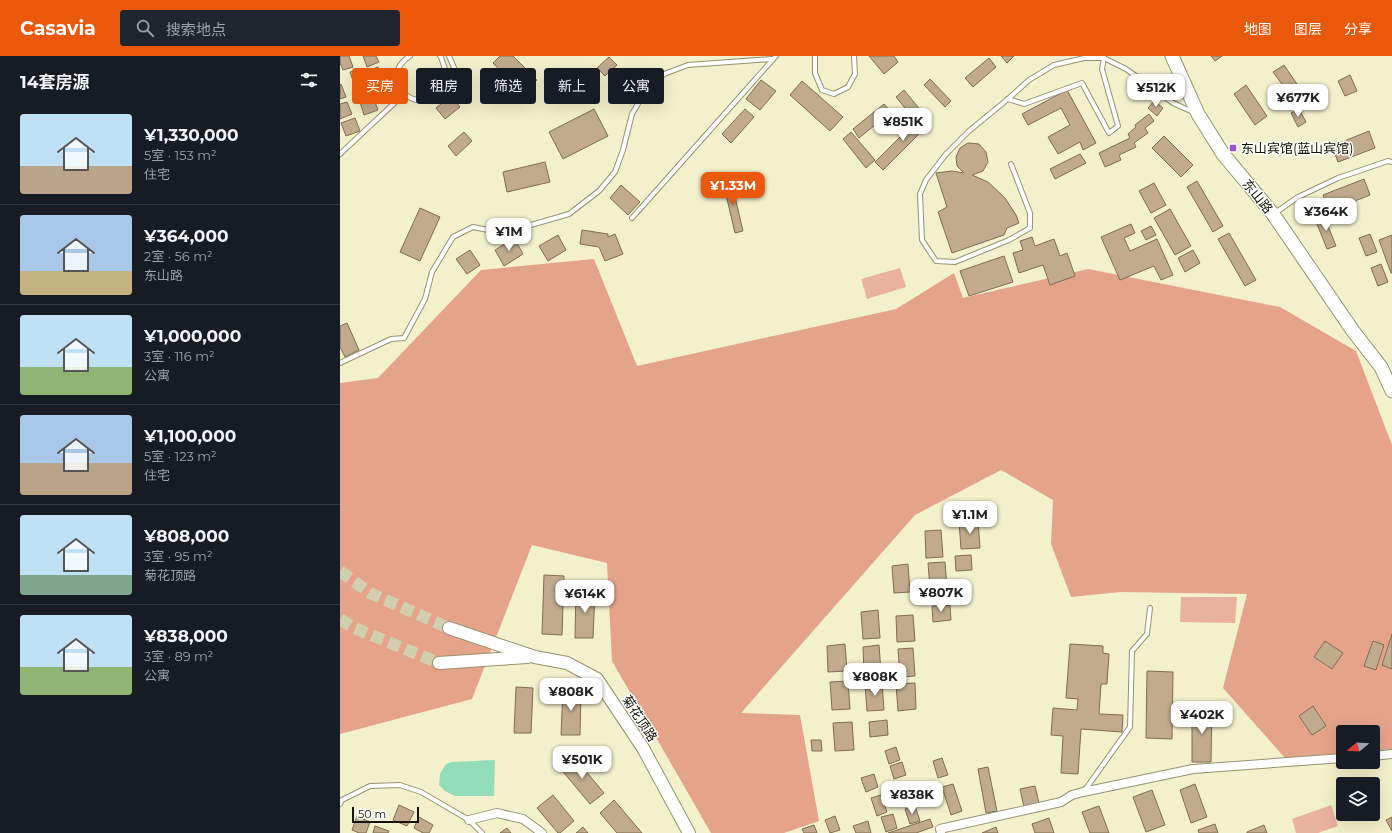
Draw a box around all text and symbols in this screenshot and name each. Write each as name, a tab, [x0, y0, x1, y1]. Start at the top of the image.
search box	[120, 10, 400, 46]
text: Casavia	[20, 17, 96, 40]
icon: search	[134, 17, 156, 39]
text: 搜索地点	[166, 20, 226, 39]
text: 地图	[1244, 20, 1272, 38]
text: 图层	[1294, 20, 1322, 38]
text: 分享	[1344, 20, 1372, 38]
chip: 买房	[352, 68, 408, 104]
chip: 租房	[416, 68, 472, 104]
chip: 筛选	[480, 68, 536, 104]
chip: 新上	[544, 68, 600, 104]
chip: 公寓	[608, 68, 664, 104]
icon: filters	[298, 69, 320, 91]
text: 14套房源	[20, 72, 89, 92]
pin: ¥512K	[1128, 74, 1184, 108]
text: ¥512K	[1136, 79, 1176, 95]
pin: ¥677K	[1270, 84, 1326, 118]
text: ¥677K	[1276, 89, 1320, 105]
pin: ¥851K	[875, 108, 931, 142]
text: ¥851K	[883, 113, 923, 129]
text: ¥1,330,000	[144, 125, 239, 145]
icon: home	[52, 130, 100, 178]
place label: 东山宾馆(蓝山宾馆)	[1241, 140, 1354, 156]
marker: 东山宾馆(蓝山宾馆)	[1228, 143, 1238, 153]
text: 5室 · 153 m²	[144, 147, 217, 163]
text: 住宅	[144, 166, 170, 182]
pin: ¥1.33M	[700, 172, 766, 206]
street label: 东山路	[1240, 176, 1276, 216]
text: ¥1.33M	[710, 177, 756, 193]
pin: ¥364K	[1298, 198, 1354, 232]
text: ¥364K	[1304, 203, 1348, 219]
pin: ¥1M	[490, 218, 528, 252]
text: ¥1M	[495, 223, 523, 239]
text: ¥364,000	[144, 226, 229, 246]
icon: home	[52, 231, 100, 279]
text: 2室 · 56 m²	[144, 248, 213, 264]
text: 东山路	[144, 267, 183, 283]
text: ¥1,000,000	[144, 326, 241, 346]
icon: home	[52, 331, 100, 379]
text: 3室 · 116 m²	[144, 348, 215, 364]
text: 公寓	[144, 367, 170, 383]
text: ¥1,100,000	[144, 426, 236, 446]
icon: home	[52, 431, 100, 479]
text: 5室 · 123 m²	[144, 448, 217, 464]
text: 住宅	[144, 467, 170, 483]
pin: ¥1.1M	[942, 501, 998, 535]
text: ¥1.1M	[952, 506, 988, 522]
text: ¥808,000	[144, 526, 229, 546]
icon: home	[52, 531, 100, 579]
text: 3室 · 95 m²	[144, 548, 212, 564]
text: 菊花顶路	[144, 567, 196, 583]
pin: ¥807K	[913, 579, 969, 613]
pin: ¥614K	[557, 580, 613, 614]
text: ¥807K	[919, 584, 963, 600]
text: ¥614K	[564, 585, 606, 601]
text: ¥838,000	[144, 626, 228, 646]
icon: home	[52, 631, 100, 679]
text: 3室 · 89 m²	[144, 648, 213, 664]
pin: ¥808K	[847, 663, 903, 697]
text: 公寓	[144, 667, 170, 683]
text: ¥808K	[852, 668, 898, 684]
pin: ¥808K	[543, 678, 599, 712]
text: ¥808K	[548, 683, 594, 699]
street label: 菊花顶路	[619, 692, 661, 744]
pin: ¥402K	[1174, 701, 1230, 735]
text: ¥402K	[1180, 706, 1224, 722]
north arrow	[1336, 725, 1380, 769]
map controls	[1336, 725, 1380, 821]
pin: ¥501K	[554, 746, 610, 780]
text: ¥501K	[562, 751, 602, 767]
button: layers	[1336, 777, 1380, 821]
pin: ¥838K	[884, 781, 940, 815]
text: ¥838K	[890, 786, 934, 802]
scale bar	[352, 805, 419, 824]
text: 50 m	[358, 807, 386, 821]

